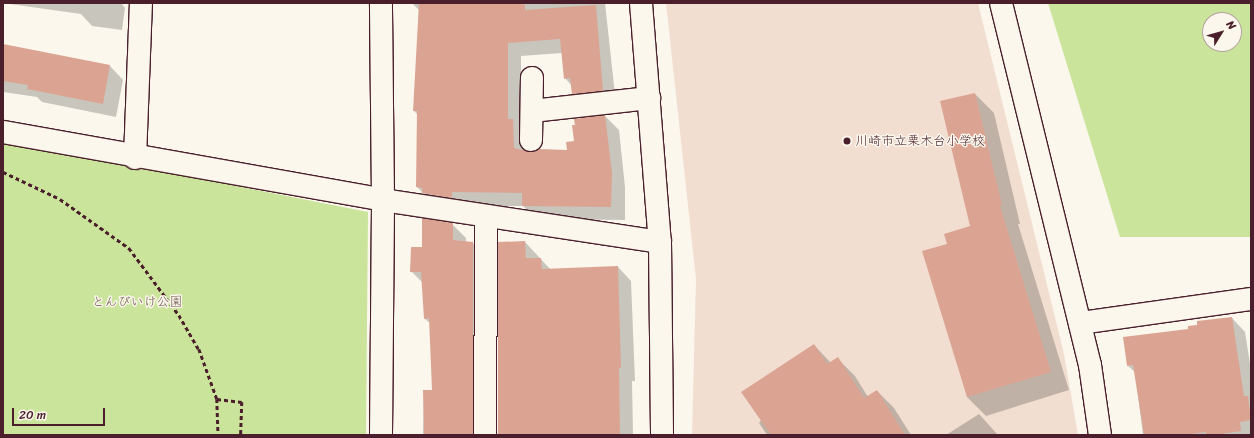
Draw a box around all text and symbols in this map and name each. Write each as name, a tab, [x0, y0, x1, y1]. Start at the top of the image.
north arrow	[1202, 12, 1242, 52]
text: N	[1221, 16, 1241, 34]
place label: 川崎市立栗木台小学校	[855, 133, 985, 149]
marker: 川崎市立栗木台小学校	[842, 136, 852, 146]
park label: とんびいけ公園	[92, 294, 182, 310]
scale bar	[14, 400, 107, 426]
text: 20 m	[19, 404, 46, 426]

